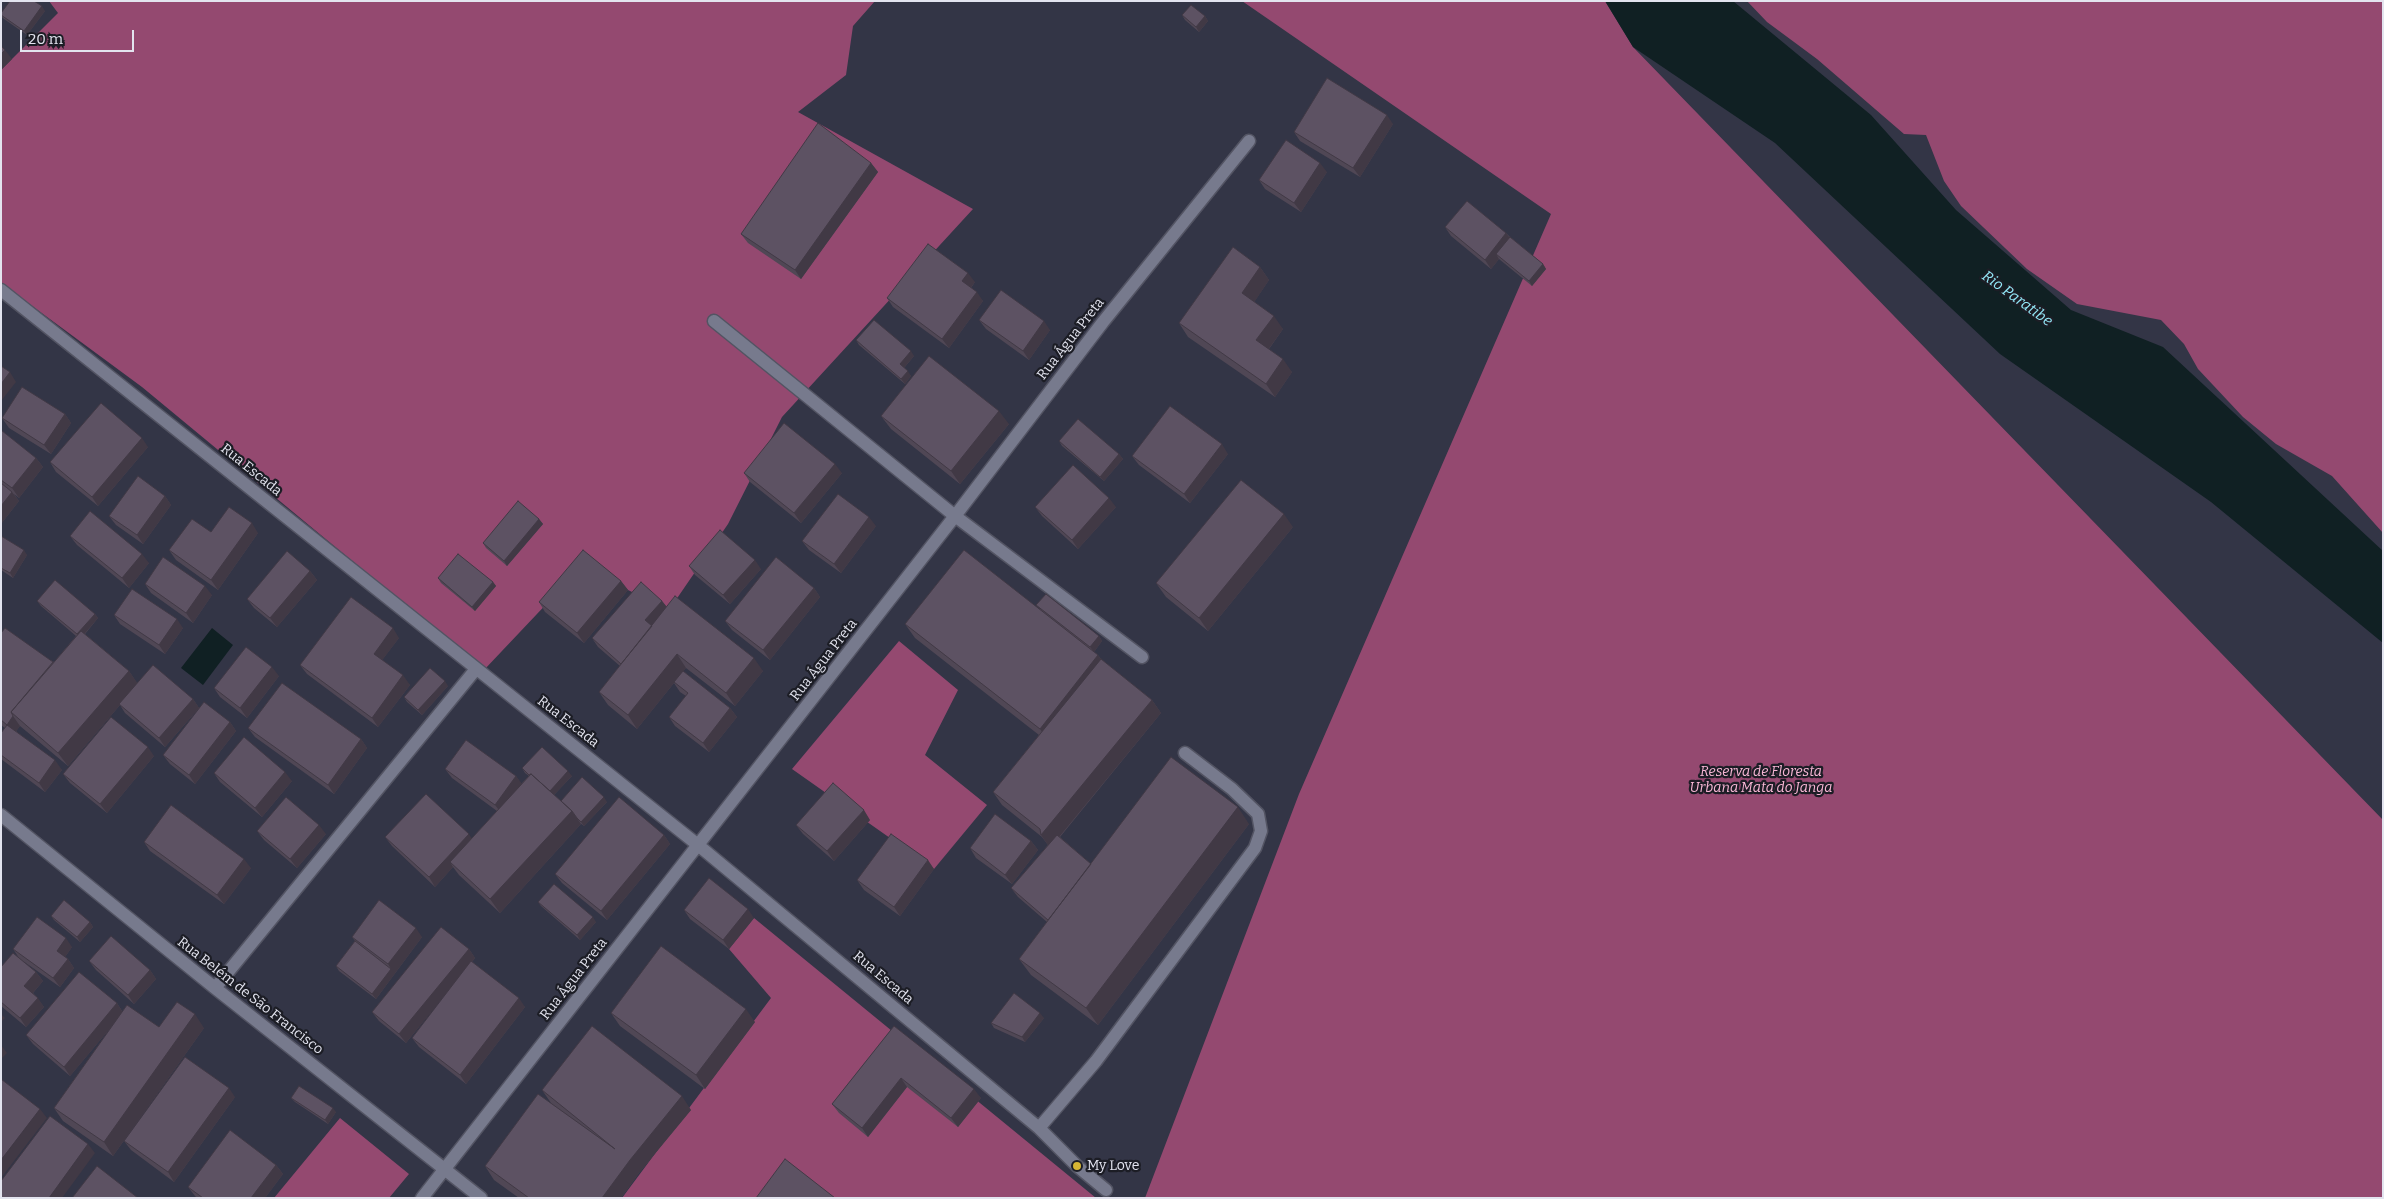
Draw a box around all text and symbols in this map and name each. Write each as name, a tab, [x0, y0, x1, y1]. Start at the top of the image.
scale bar	[22, 20, 136, 52]
text: 20 m	[28, 30, 63, 48]
water label: Rio Paratibe	[1978, 267, 2056, 331]
street label: Rua Água Preta	[1034, 295, 1108, 383]
street label: Rua Escada	[217, 440, 285, 500]
street label: Rua Água Preta	[787, 616, 861, 704]
street label: Rua Escada	[534, 693, 602, 751]
park label: Reserva de Floresta Urbana Mata do Janga	[1689, 764, 1833, 796]
street label: Rua Belém de São Francisco	[174, 934, 326, 1058]
street label: Rua Água Preta	[537, 935, 611, 1023]
street label: Rua Escada	[849, 948, 917, 1008]
place label: My Love	[1087, 1158, 1139, 1174]
marker: My Love	[1071, 1160, 1083, 1172]

